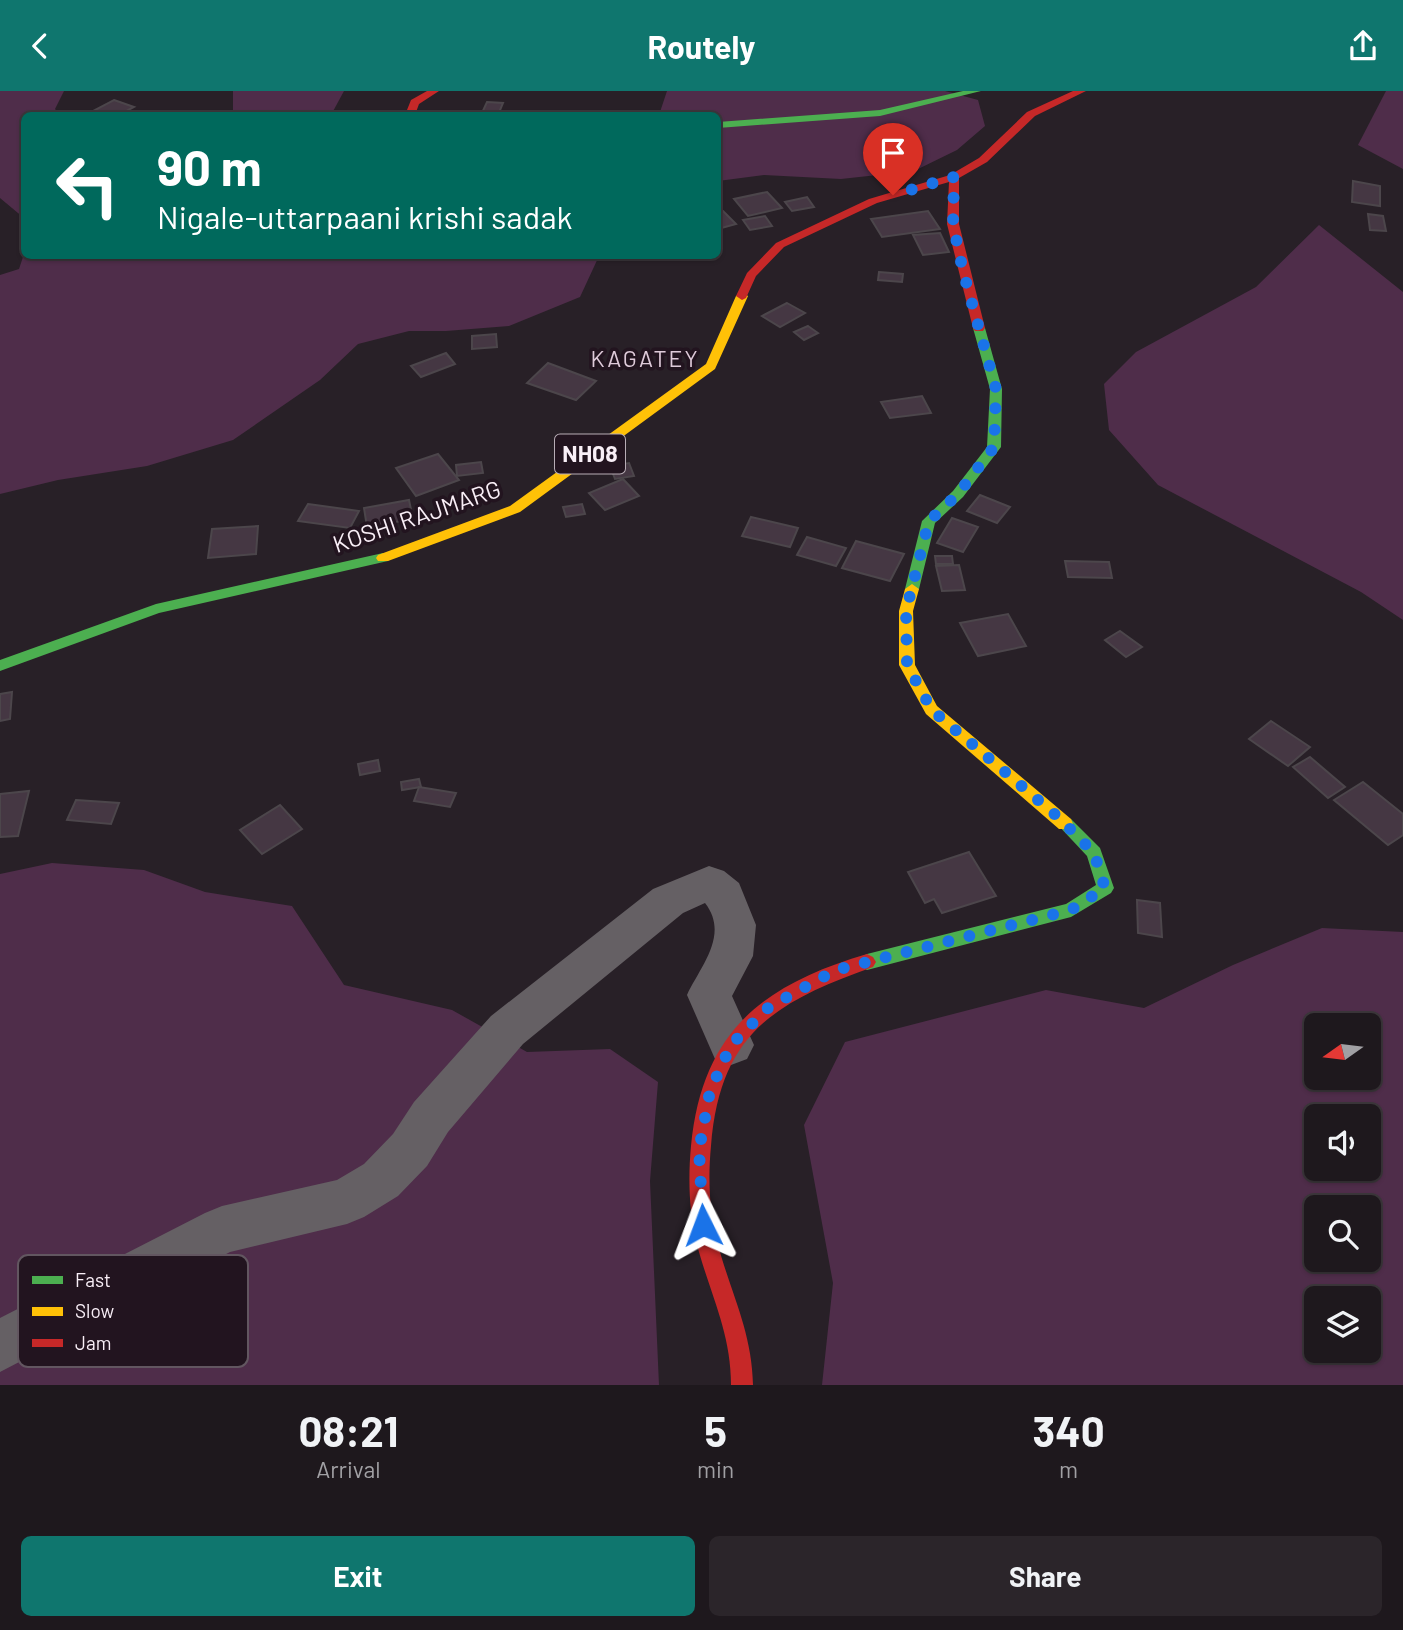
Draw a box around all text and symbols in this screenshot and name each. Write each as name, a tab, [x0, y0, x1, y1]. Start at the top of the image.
icon: back	[21, 27, 59, 65]
text: Routely	[647, 27, 756, 65]
icon: share	[1344, 27, 1382, 65]
pin	[863, 123, 923, 195]
icon: arrive	[874, 134, 912, 172]
text: 90 m	[157, 137, 262, 196]
icon: left	[42, 140, 133, 231]
text: Nigale-uttarpaani krishi sadak	[157, 197, 573, 235]
district label: KAGATEY	[591, 344, 699, 372]
road number: NH08	[555, 435, 625, 473]
street label: KOSHI RAJMARG	[329, 473, 504, 558]
north arrow	[1304, 1013, 1381, 1090]
map controls	[1304, 1013, 1381, 1363]
button: sound	[1304, 1104, 1381, 1181]
position arrow	[666, 1188, 740, 1262]
button: search	[1304, 1195, 1381, 1272]
legend	[18, 1255, 248, 1367]
text: Fast	[75, 1268, 111, 1291]
button: layers	[1304, 1286, 1381, 1363]
text: Slow	[75, 1299, 114, 1322]
text: Jam	[75, 1331, 111, 1354]
text: 08:21	[298, 1405, 398, 1455]
text: 5	[704, 1405, 727, 1455]
text: 340	[1033, 1405, 1105, 1455]
text: Arrival	[316, 1455, 381, 1483]
text: min	[697, 1455, 734, 1483]
text: m	[1059, 1455, 1078, 1483]
button: Exit	[21, 1536, 695, 1616]
button: Share	[709, 1536, 1382, 1616]

